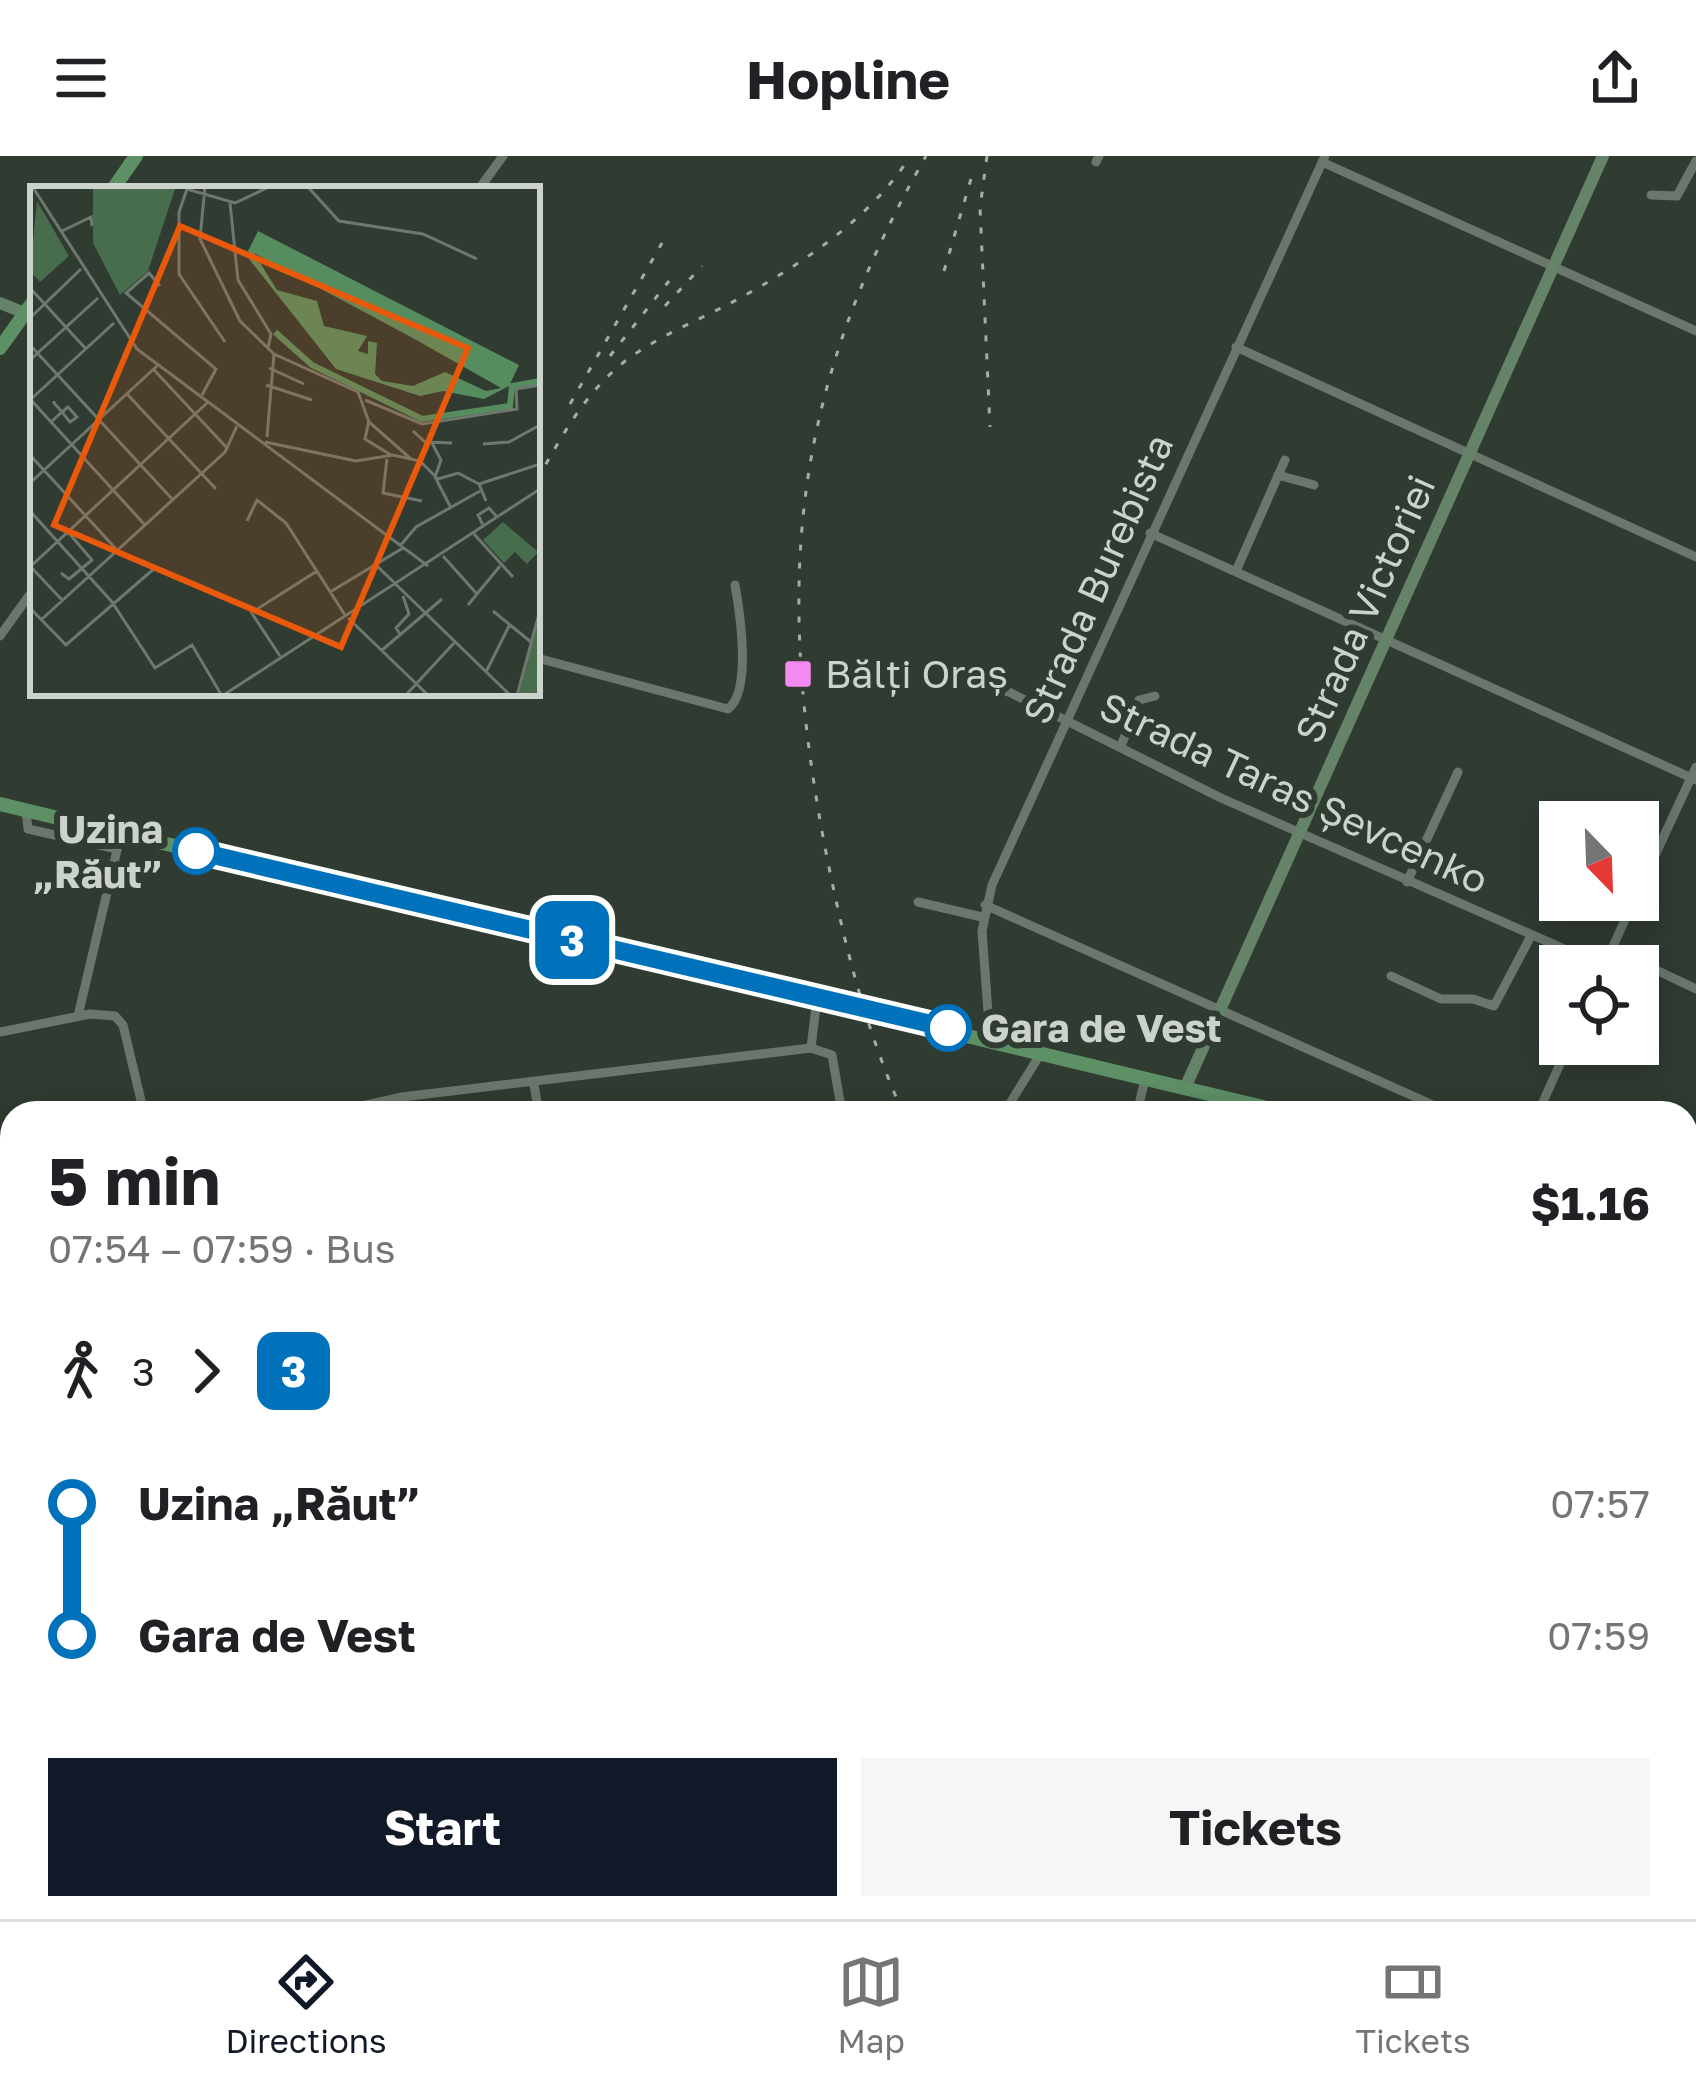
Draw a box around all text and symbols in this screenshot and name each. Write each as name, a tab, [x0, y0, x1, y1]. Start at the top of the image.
icon: menu	[48, 45, 114, 111]
icon: share	[1582, 45, 1648, 111]
text: Hopline	[746, 46, 950, 111]
inset map	[30, 186, 540, 696]
street label: Strada Burebista	[1013, 427, 1183, 731]
street label: Strada Victoriei	[1285, 468, 1445, 750]
place label: Bălți Oraș	[825, 650, 1008, 697]
marker: Bălți Oraș	[782, 658, 814, 690]
street label: Strada Taras Șevcenko	[1093, 682, 1496, 903]
north arrow	[1539, 801, 1659, 921]
map controls	[1539, 801, 1659, 1065]
place label: Uzina „Răut”	[33, 805, 163, 897]
marker: Uzina „Răut”	[174, 829, 218, 873]
line badge: 3	[533, 901, 611, 979]
text: 3	[559, 915, 585, 965]
button: locate	[1539, 945, 1659, 1065]
place label: Gara de Vest	[981, 1004, 1222, 1051]
marker: Gara de Vest	[926, 1006, 970, 1050]
text: 5 min	[48, 1140, 221, 1220]
text: $1.16	[1531, 1176, 1650, 1230]
text: 07:54 – 07:59 · Bus	[48, 1225, 396, 1272]
icon: walk	[48, 1338, 114, 1404]
icon: forward	[173, 1338, 239, 1404]
text: 3	[281, 1346, 306, 1396]
text: 3	[132, 1348, 155, 1395]
text: Uzina „Răut”	[138, 1476, 421, 1530]
text: 07:57	[1550, 1480, 1650, 1527]
text: Gara de Vest	[138, 1608, 416, 1662]
text: 07:59	[1547, 1612, 1650, 1659]
button: Start	[48, 1758, 837, 1896]
button: Tickets	[861, 1758, 1650, 1896]
tab: Directions	[225, 1949, 387, 2060]
tab: Map	[837, 1949, 905, 2060]
tab: Tickets	[1355, 1949, 1471, 2060]

